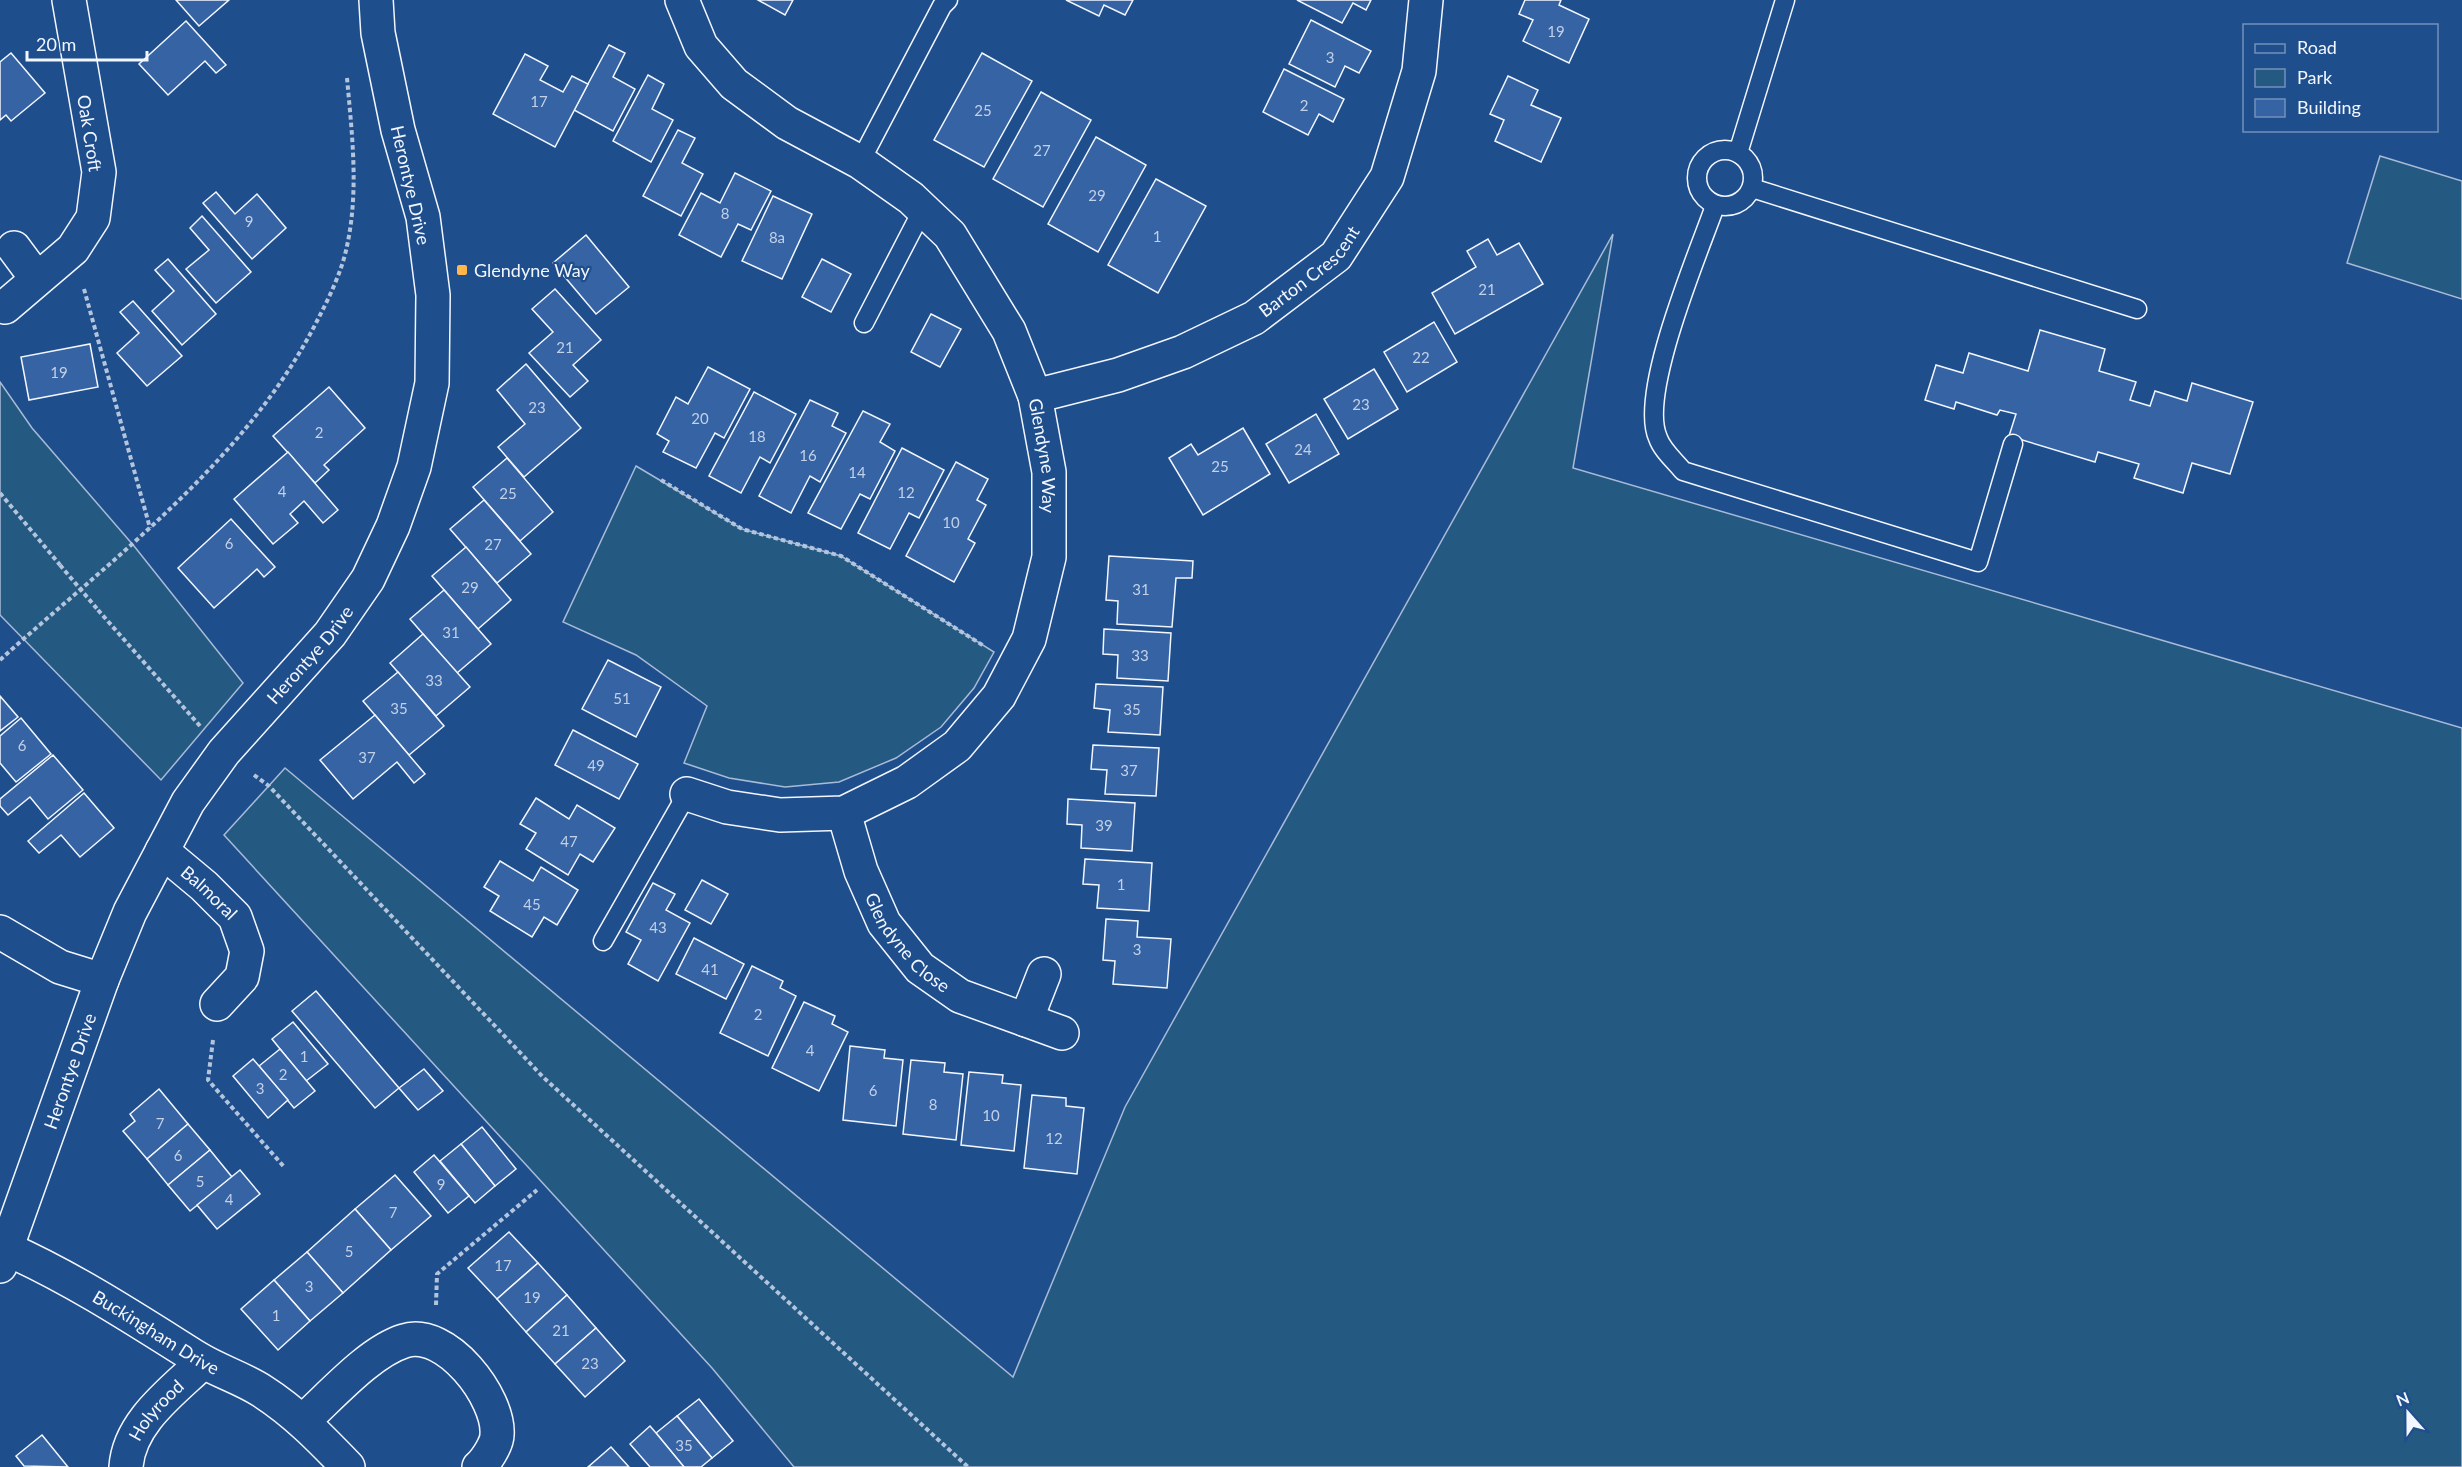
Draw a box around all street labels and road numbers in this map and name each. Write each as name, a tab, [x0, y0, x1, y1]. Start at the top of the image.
street label: Oak Croft	[73, 93, 107, 174]
street label: Herontye Drive	[387, 123, 435, 247]
street label: Barton Crescent	[1254, 221, 1364, 322]
street label: Glendyne Way	[1025, 397, 1060, 514]
street label: Herontye Drive	[262, 601, 357, 708]
street label: Balmoral	[177, 861, 242, 924]
street label: Glendyne Close	[861, 889, 954, 997]
street label: Herontye Drive	[39, 1010, 100, 1132]
street label: Buckingham Drive	[89, 1285, 223, 1379]
street label: Holyrood	[124, 1375, 188, 1444]

